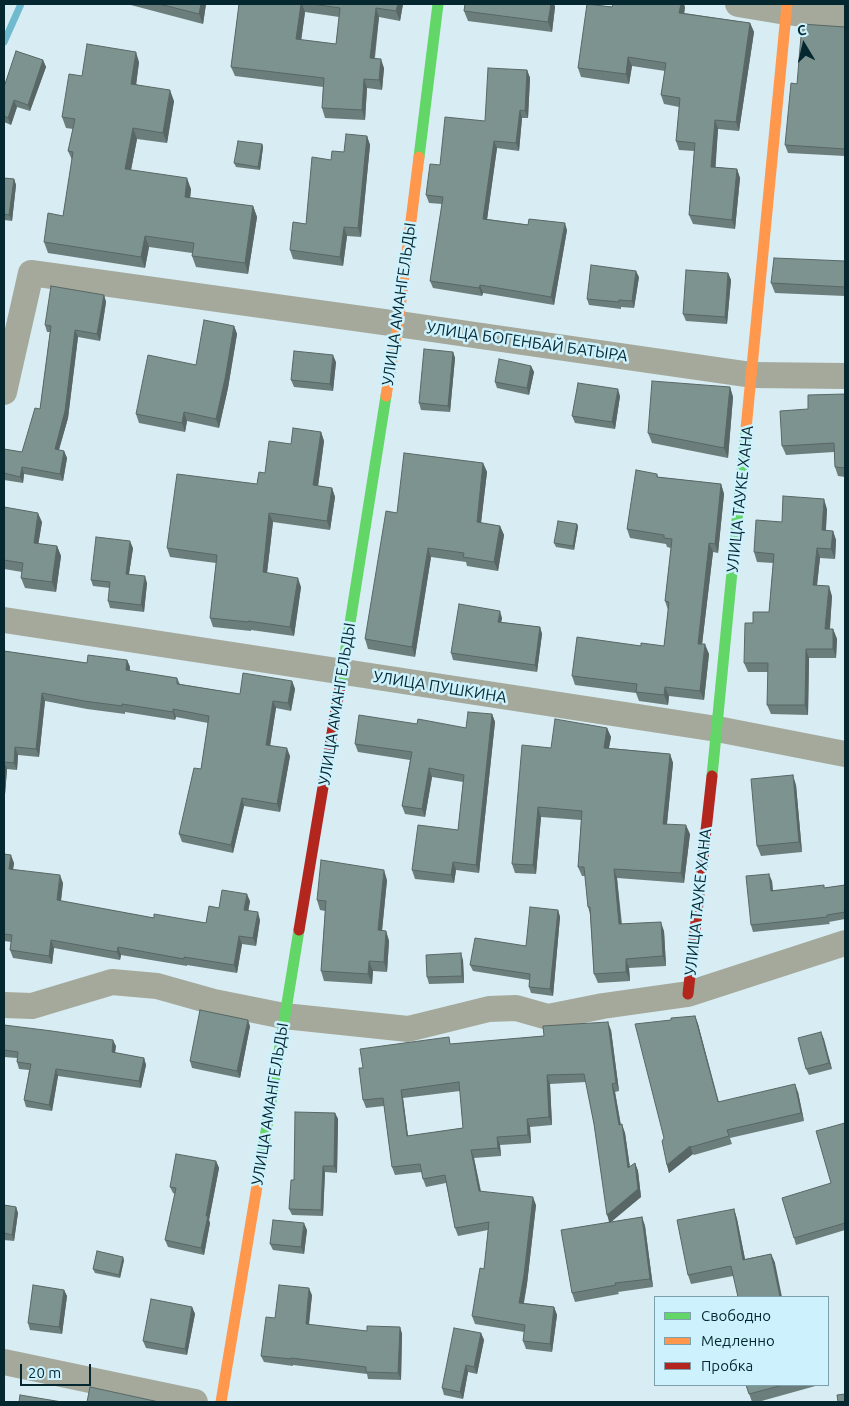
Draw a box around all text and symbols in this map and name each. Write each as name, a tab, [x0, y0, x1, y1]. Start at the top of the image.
north arrow	[779, 20, 829, 70]
text: С	[796, 22, 807, 39]
street label: УЛИЦА АМАНГЕЛЬДЫ	[378, 221, 420, 387]
street label: УЛИЦА БОГЕНБАЙ БАТЫРА	[425, 318, 629, 366]
street label: УЛИЦА ТАУКЕ ХАНА	[723, 425, 757, 573]
street label: УЛИЦА АМАНГЕЛЬДЫ	[315, 621, 359, 787]
street label: УЛИЦА ПУШКИНА	[372, 667, 508, 707]
street label: УЛИЦА ТАУКЕ ХАНА	[681, 828, 715, 976]
street label: УЛИЦА АМАНГЕЛЬДЫ	[248, 1021, 292, 1187]
legend	[654, 1296, 829, 1386]
text: Свободно	[701, 1307, 771, 1324]
text: Медленно	[701, 1332, 775, 1349]
scale bar	[22, 1354, 94, 1386]
text: Пробка	[701, 1357, 753, 1374]
text: 20 m	[28, 1364, 61, 1381]

